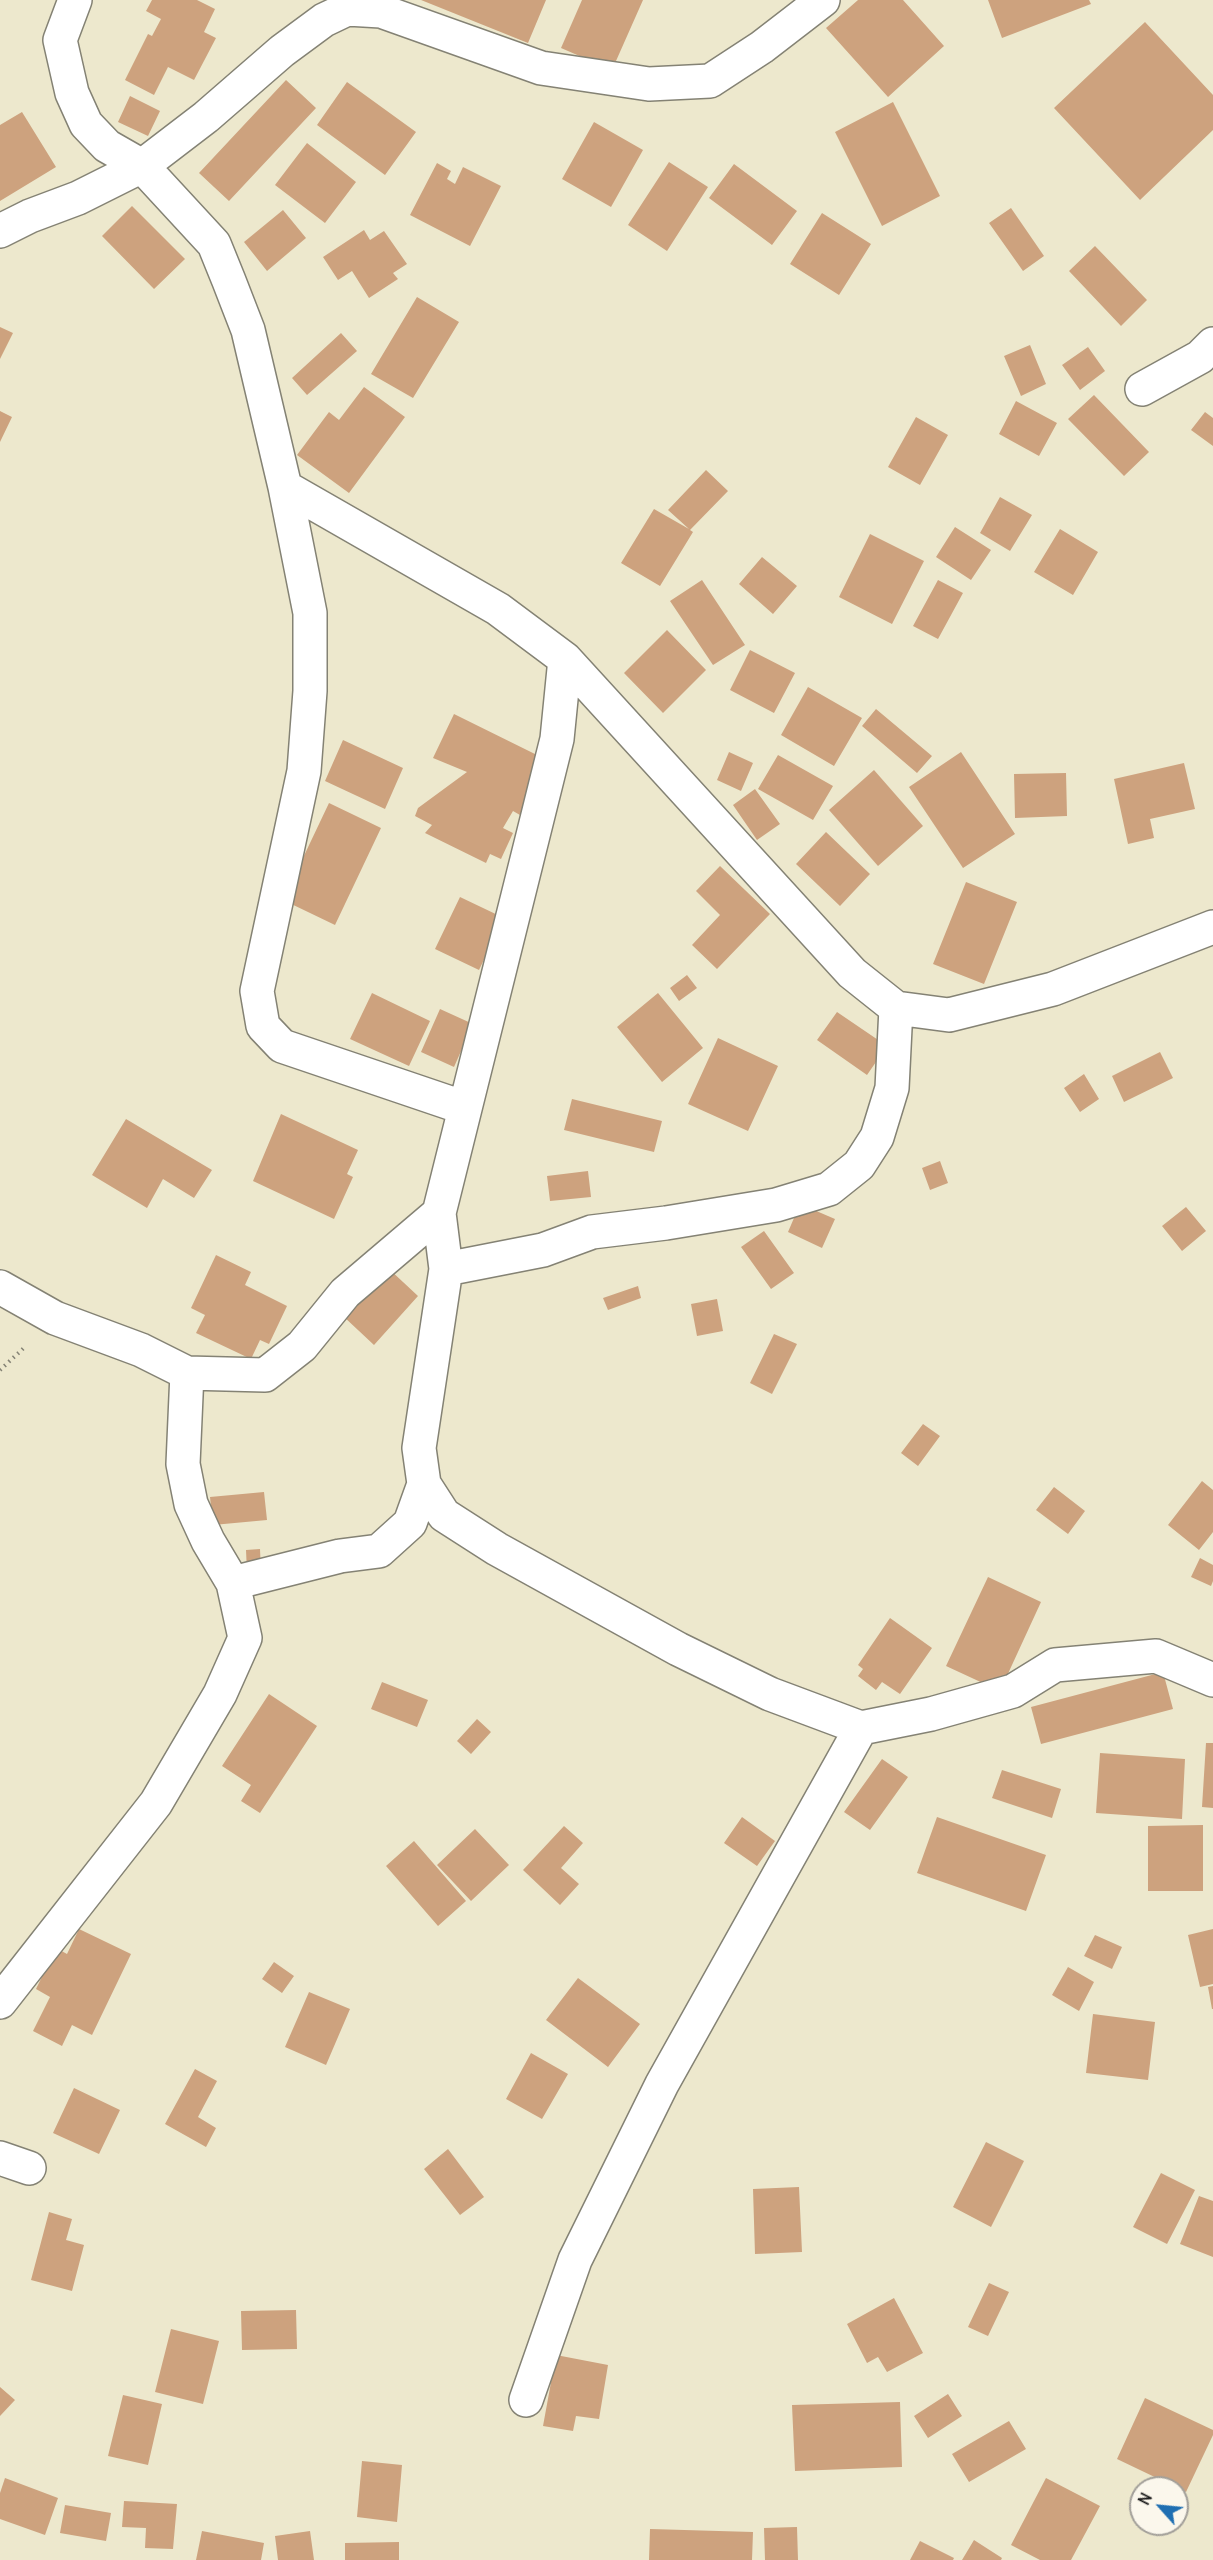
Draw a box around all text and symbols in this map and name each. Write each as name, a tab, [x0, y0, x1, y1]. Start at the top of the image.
north arrow	[1129, 2476, 1189, 2536]
text: N	[1133, 2489, 1156, 2508]

